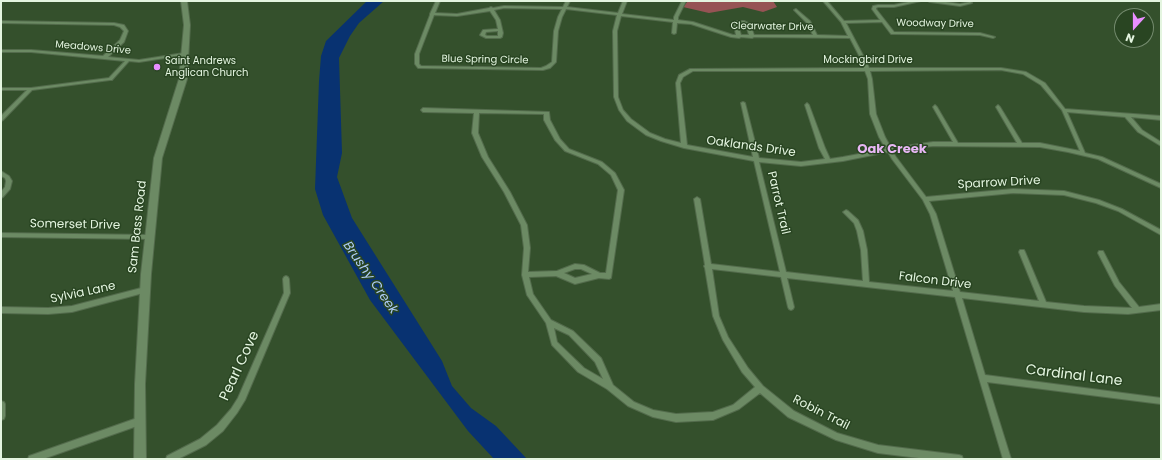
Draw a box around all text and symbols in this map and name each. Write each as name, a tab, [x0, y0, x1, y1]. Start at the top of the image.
north arrow	[1114, 8, 1154, 48]
street label: Woodway Drive	[896, 17, 974, 31]
street label: Clearwater Drive	[730, 20, 814, 34]
text: N	[1123, 29, 1137, 47]
street label: Meadows Drive	[55, 39, 131, 57]
street label: Blue Spring Circle	[441, 53, 529, 67]
street label: Mockingbird Drive	[823, 54, 913, 66]
place label: Saint Andrews Anglican Church	[165, 55, 248, 78]
marker: Saint Andrews Anglican Church	[152, 62, 162, 72]
street label: Oaklands Drive	[705, 134, 797, 160]
district label: Oak Creek	[857, 142, 927, 158]
street label: Parrot Trail	[764, 170, 792, 236]
street label: Sparrow Drive	[957, 174, 1041, 192]
street label: Sam Bass Road	[126, 180, 150, 274]
street label: Somerset Drive	[30, 217, 120, 233]
water label: Brushy Creek	[339, 239, 401, 317]
street label: Falcon Drive	[898, 269, 972, 293]
street label: Sylvia Lane	[49, 279, 117, 307]
street label: Pearl Cove	[217, 328, 263, 404]
street label: Cardinal Lane	[1025, 362, 1123, 390]
street label: Robin Trail	[790, 393, 852, 433]

